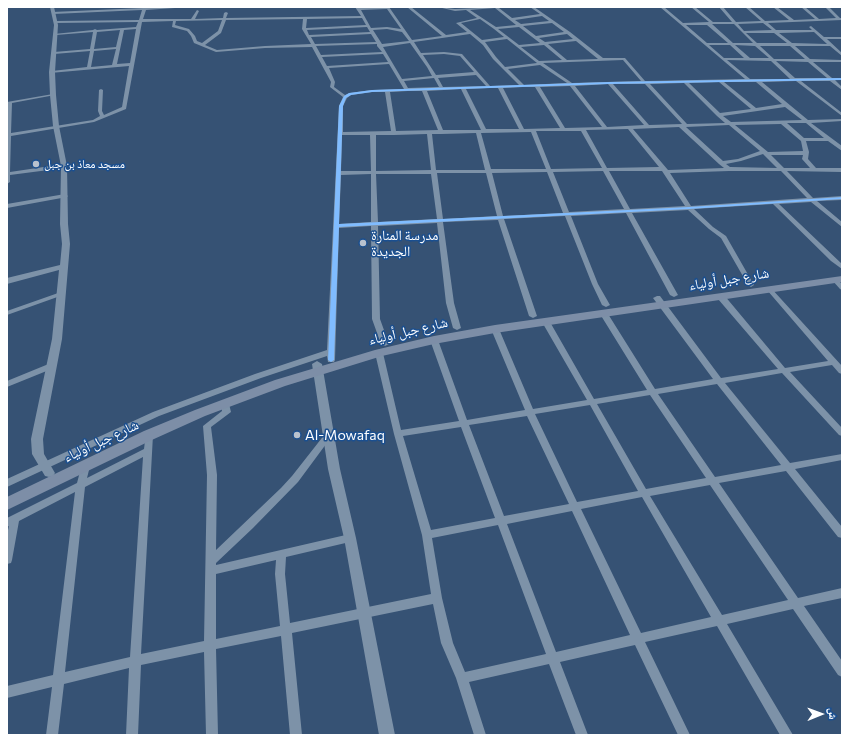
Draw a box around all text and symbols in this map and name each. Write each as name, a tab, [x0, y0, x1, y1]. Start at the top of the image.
place label: مسجد معاذ بن جبل	[44, 157, 125, 171]
marker: مسجد معاذ بن جبل	[31, 159, 41, 169]
place label: مدرسة المنارة الجديدة	[371, 227, 438, 260]
marker: مدرسة المنارة الجديدة	[358, 238, 368, 248]
street label: شارع جبل أولياء	[688, 264, 770, 294]
street label: شارع جبل أولياء	[367, 314, 449, 348]
street label: شارع جبل أولياء	[61, 416, 141, 466]
place label: Al-Mowafaq	[305, 427, 385, 443]
marker: Al-Mowafaq	[292, 430, 302, 440]
north arrow	[801, 694, 841, 734]
text: ش	[827, 708, 840, 720]

